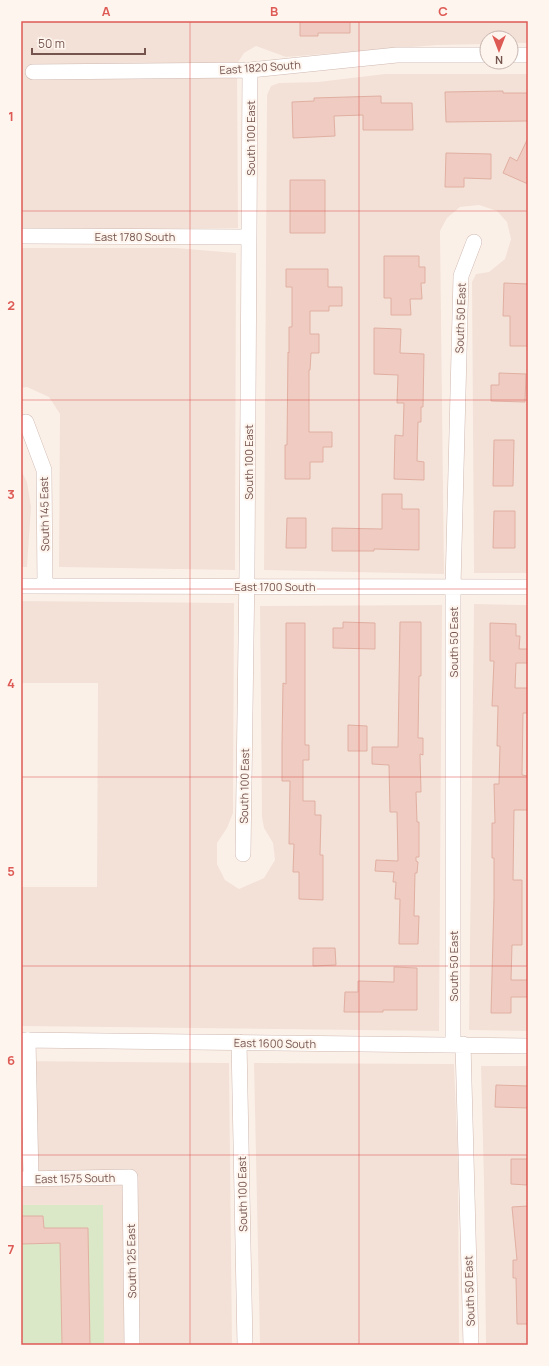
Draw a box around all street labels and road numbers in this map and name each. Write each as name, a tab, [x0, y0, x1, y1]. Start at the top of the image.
street label: East 1820 South	[219, 57, 301, 77]
street label: South 100 East	[243, 100, 258, 176]
street label: East 1780 South	[95, 229, 175, 244]
street label: South 50 East	[451, 282, 469, 354]
street label: South 100 East	[241, 424, 256, 500]
street label: South 145 East	[36, 476, 52, 552]
street label: East 1700 South	[235, 579, 315, 594]
street label: South 50 East	[446, 607, 461, 677]
street label: South 100 East	[236, 748, 252, 824]
street label: South 50 East	[446, 931, 461, 1001]
street label: East 1600 South	[234, 1035, 316, 1051]
street label: South 100 East	[234, 1156, 250, 1232]
street label: East 1575 South	[35, 1170, 115, 1186]
street label: South 125 East	[123, 1224, 139, 1298]
street label: South 50 East	[460, 1255, 478, 1327]

